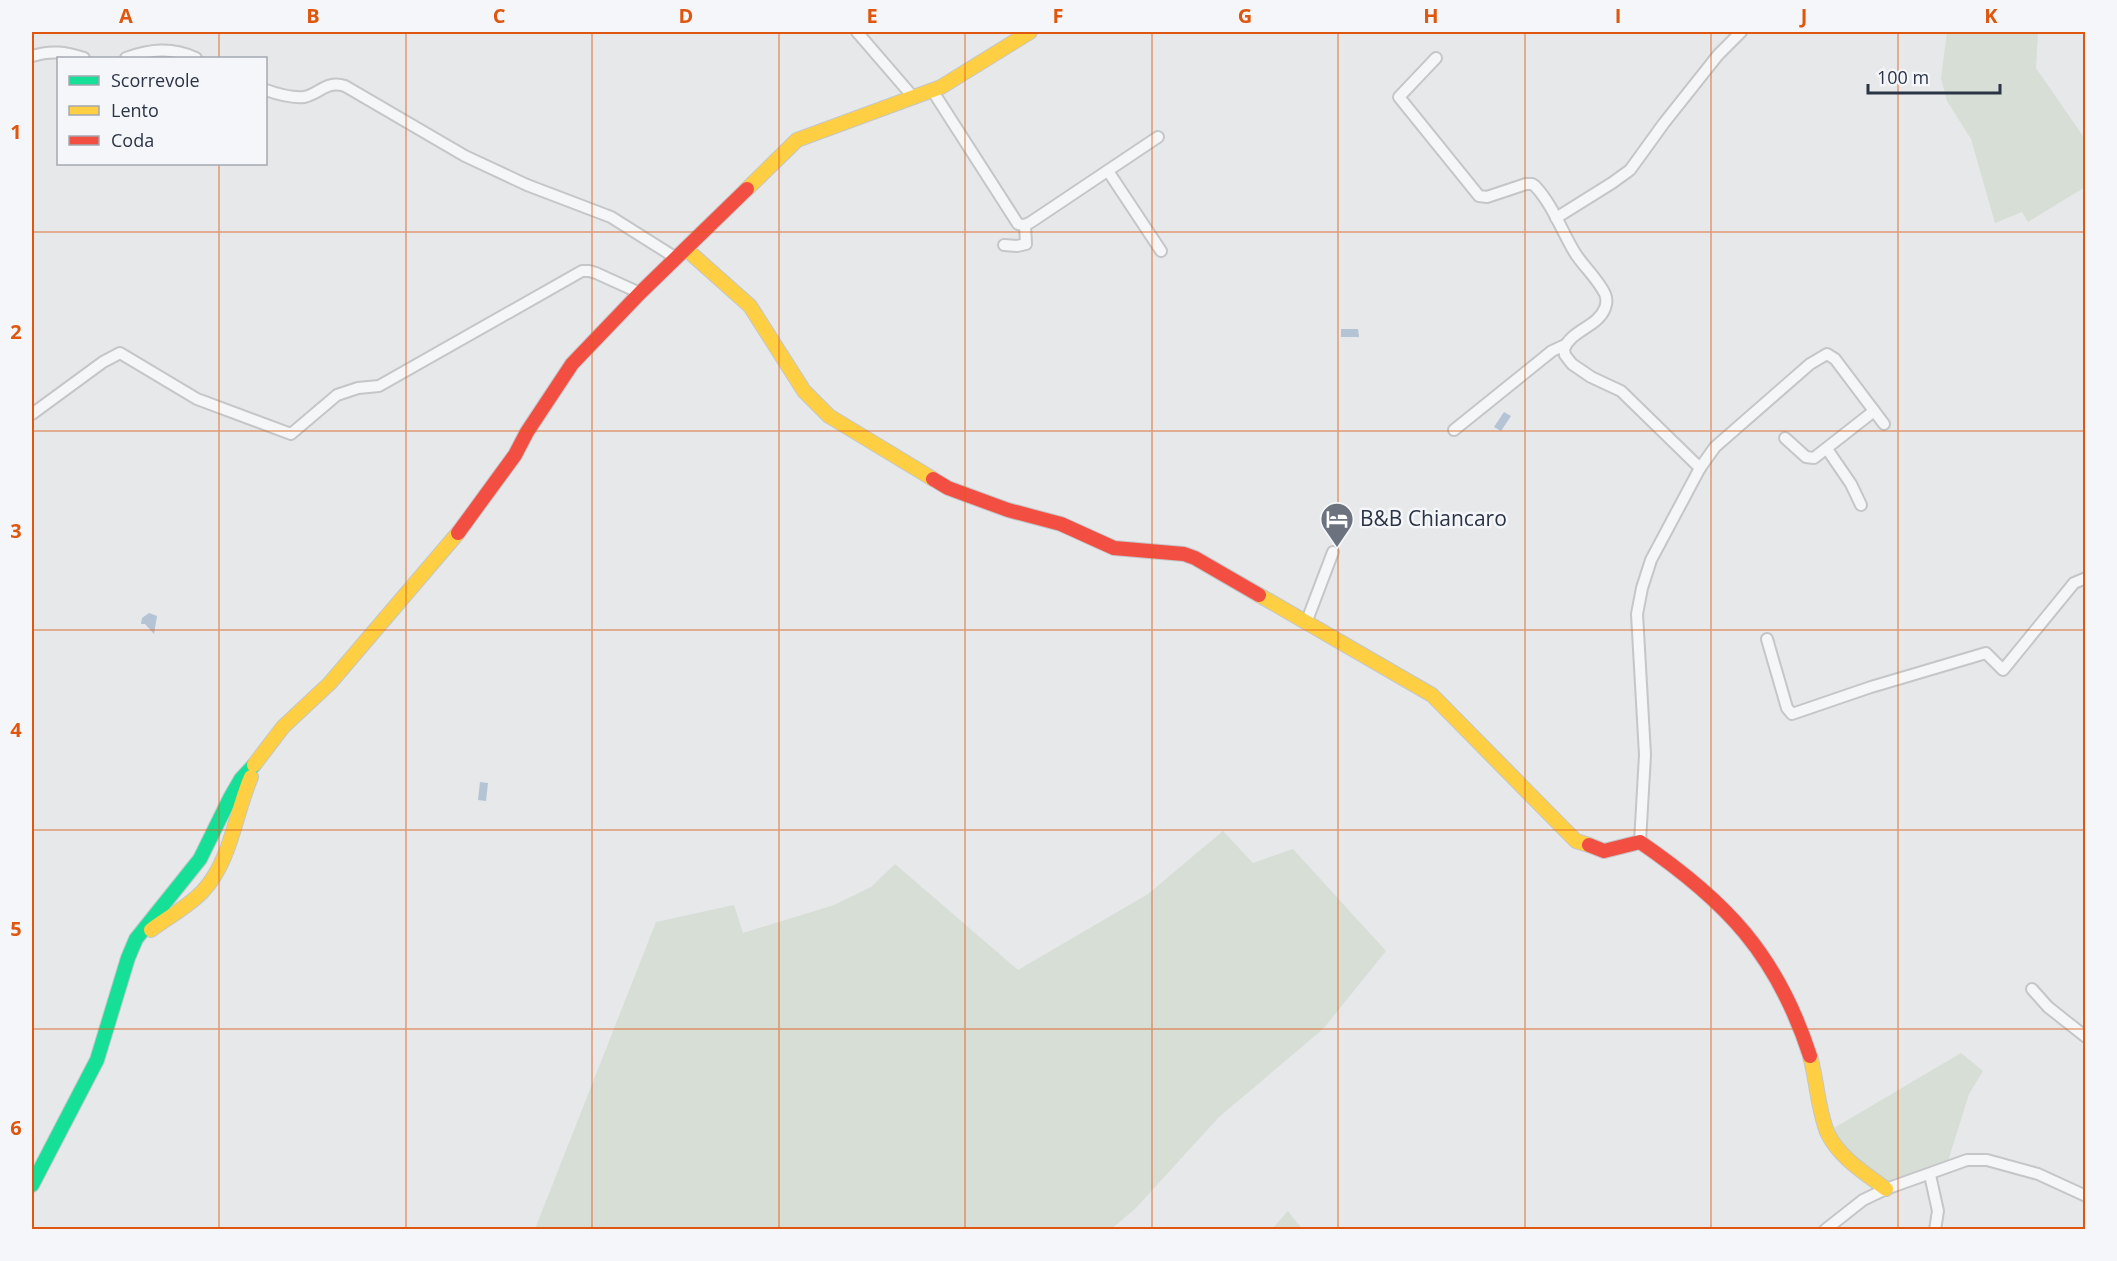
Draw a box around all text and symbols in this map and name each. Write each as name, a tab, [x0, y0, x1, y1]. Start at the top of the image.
text: A	[119, 2, 133, 29]
text: B	[306, 2, 320, 29]
text: C	[493, 2, 506, 29]
text: D	[679, 2, 693, 29]
text: E	[866, 2, 878, 29]
text: F	[1053, 2, 1063, 29]
text: G	[1238, 2, 1252, 29]
text: H	[1423, 2, 1439, 29]
text: I	[1615, 2, 1621, 29]
text: J	[1799, 2, 1807, 29]
text: K	[1984, 2, 1998, 29]
legend	[57, 57, 267, 165]
scale bar	[1868, 57, 2000, 95]
text: 100 m	[1877, 65, 1929, 89]
text: Scorrevole	[111, 68, 200, 92]
text: Lento	[111, 98, 159, 122]
text: 1	[10, 118, 22, 145]
text: Coda	[111, 128, 154, 152]
text: 2	[10, 318, 22, 345]
hotel icon: B&B Chiancaro	[1319, 501, 1355, 548]
place label: B&B Chiancaro	[1360, 504, 1507, 532]
text: 3	[10, 517, 22, 544]
text: 4	[10, 716, 22, 743]
text: 5	[10, 915, 22, 942]
text: 6	[10, 1114, 22, 1141]

